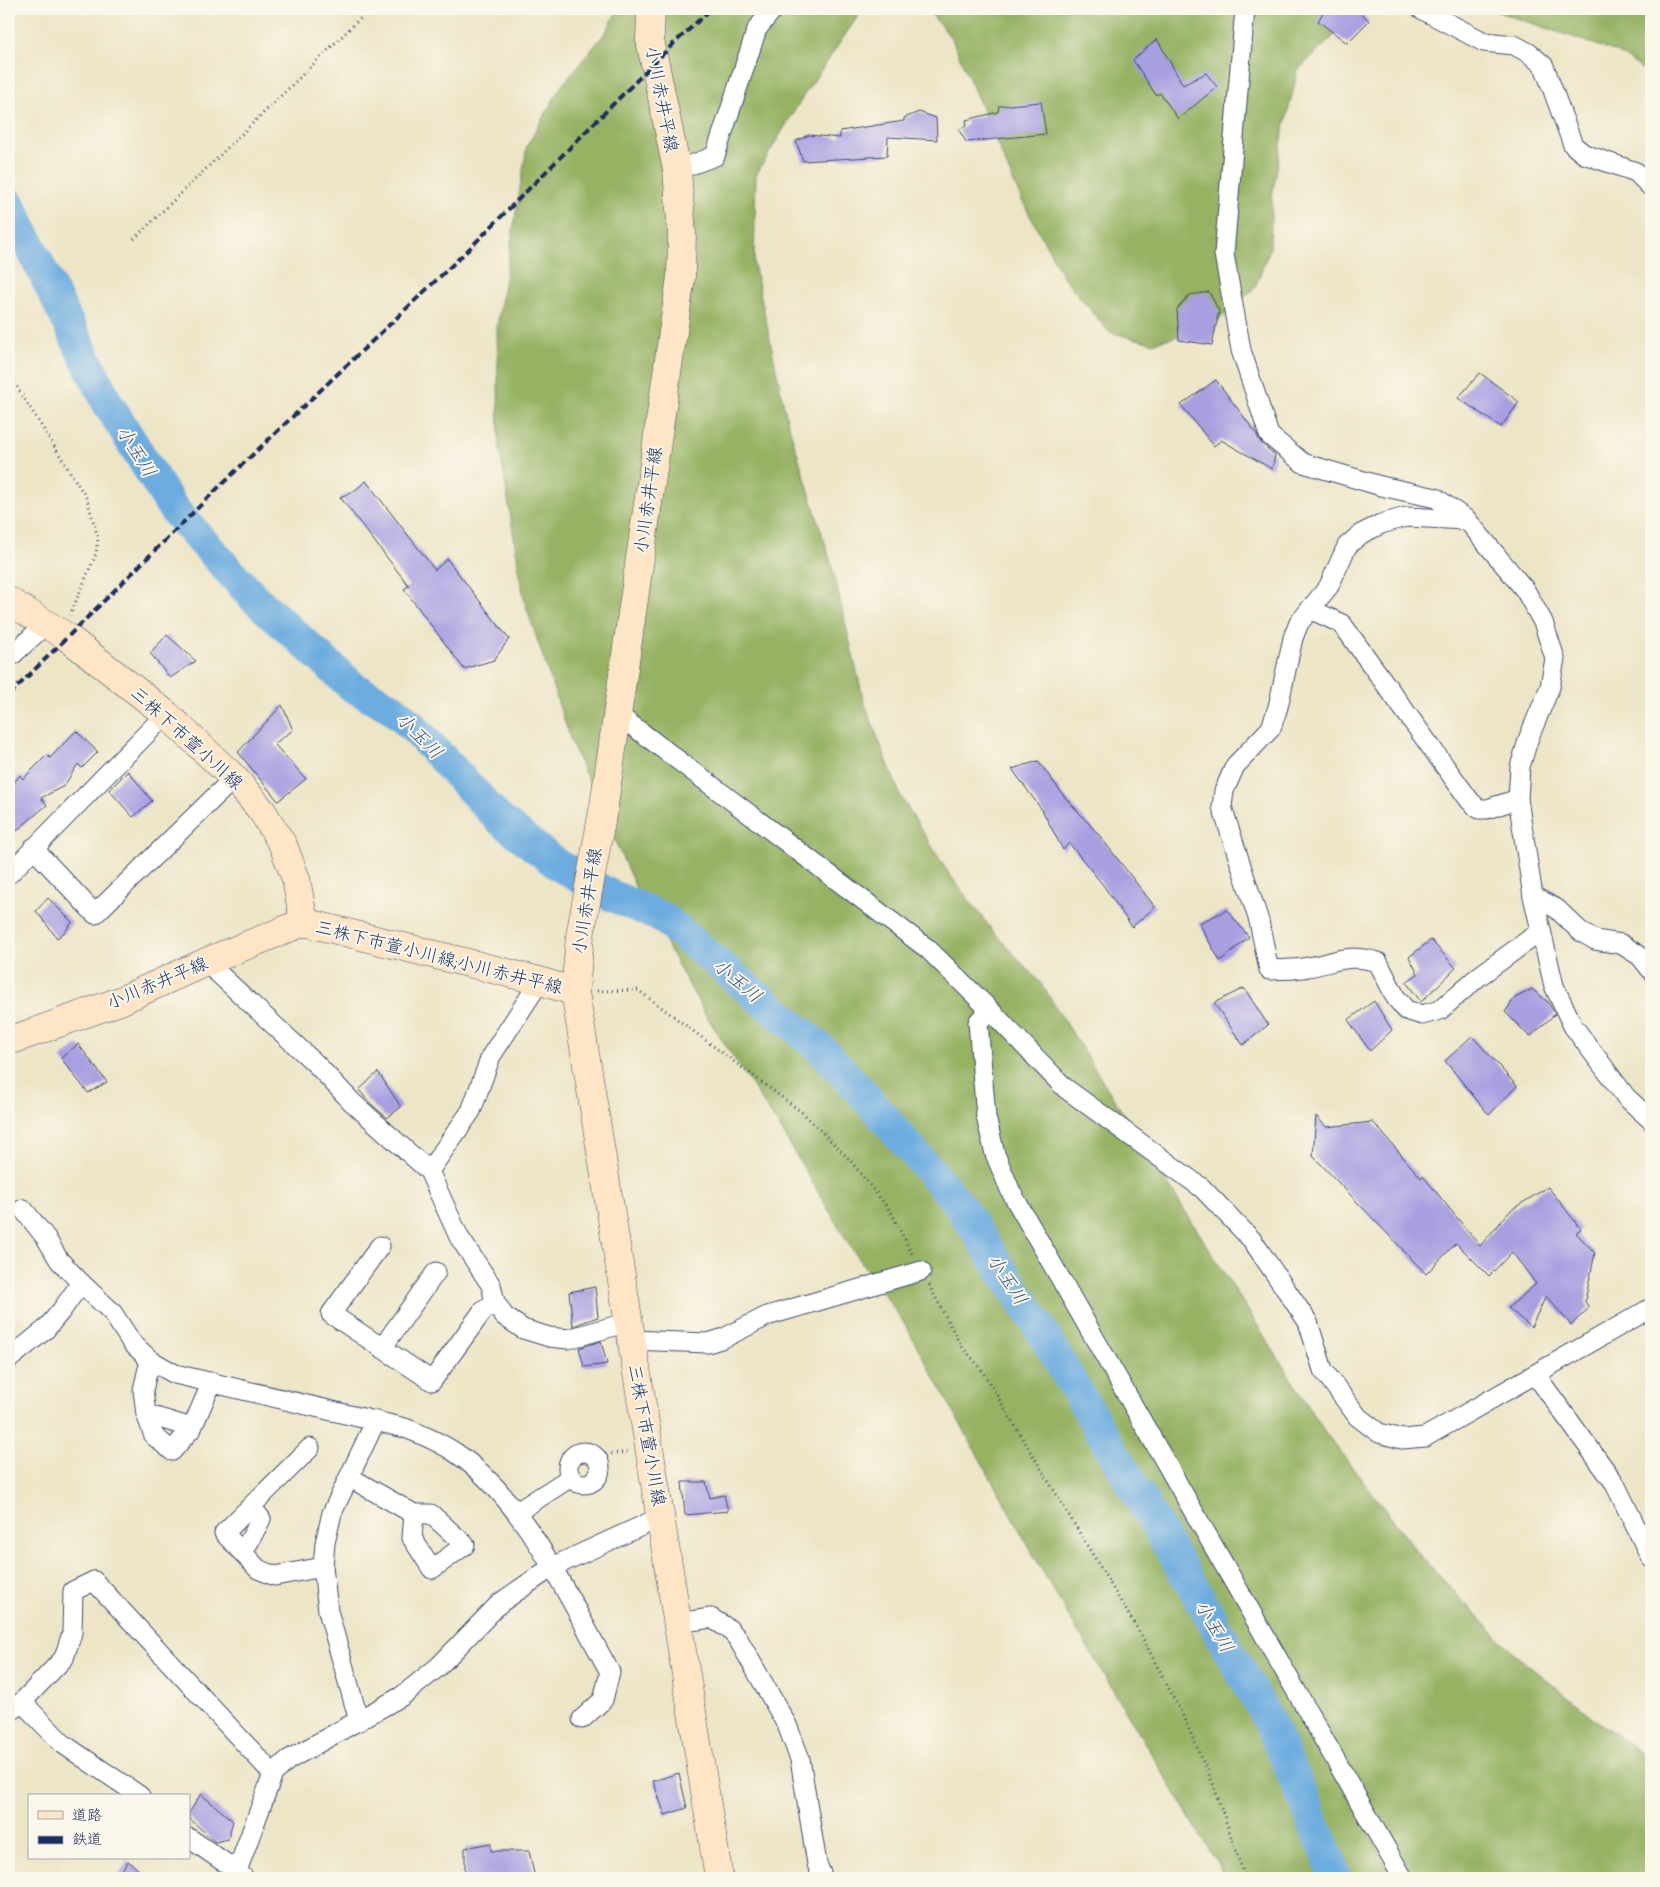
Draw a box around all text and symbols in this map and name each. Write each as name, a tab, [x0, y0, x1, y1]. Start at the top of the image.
street label: 小川赤井平線	[639, 44, 684, 154]
water label: 小玉川	[109, 420, 162, 483]
street label: 小川赤井平線	[629, 445, 668, 555]
street label: 三株下市萱小川線	[125, 681, 249, 796]
water label: 小玉川	[389, 706, 449, 766]
street label: 小川赤井平線	[567, 846, 608, 956]
street label: 三株下市萱小川線;小川赤井平線	[313, 915, 565, 1000]
street label: 小川赤井平線	[103, 951, 212, 1016]
water label: 小玉川	[707, 952, 768, 1010]
water label: 小玉川	[980, 1249, 1034, 1311]
street label: 三株下市萱小川線	[622, 1362, 671, 1508]
water label: 小玉川	[1188, 1595, 1240, 1658]
legend	[28, 1794, 190, 1860]
text: 道路	[72, 1805, 102, 1826]
text: 鉄道	[72, 1829, 102, 1850]

